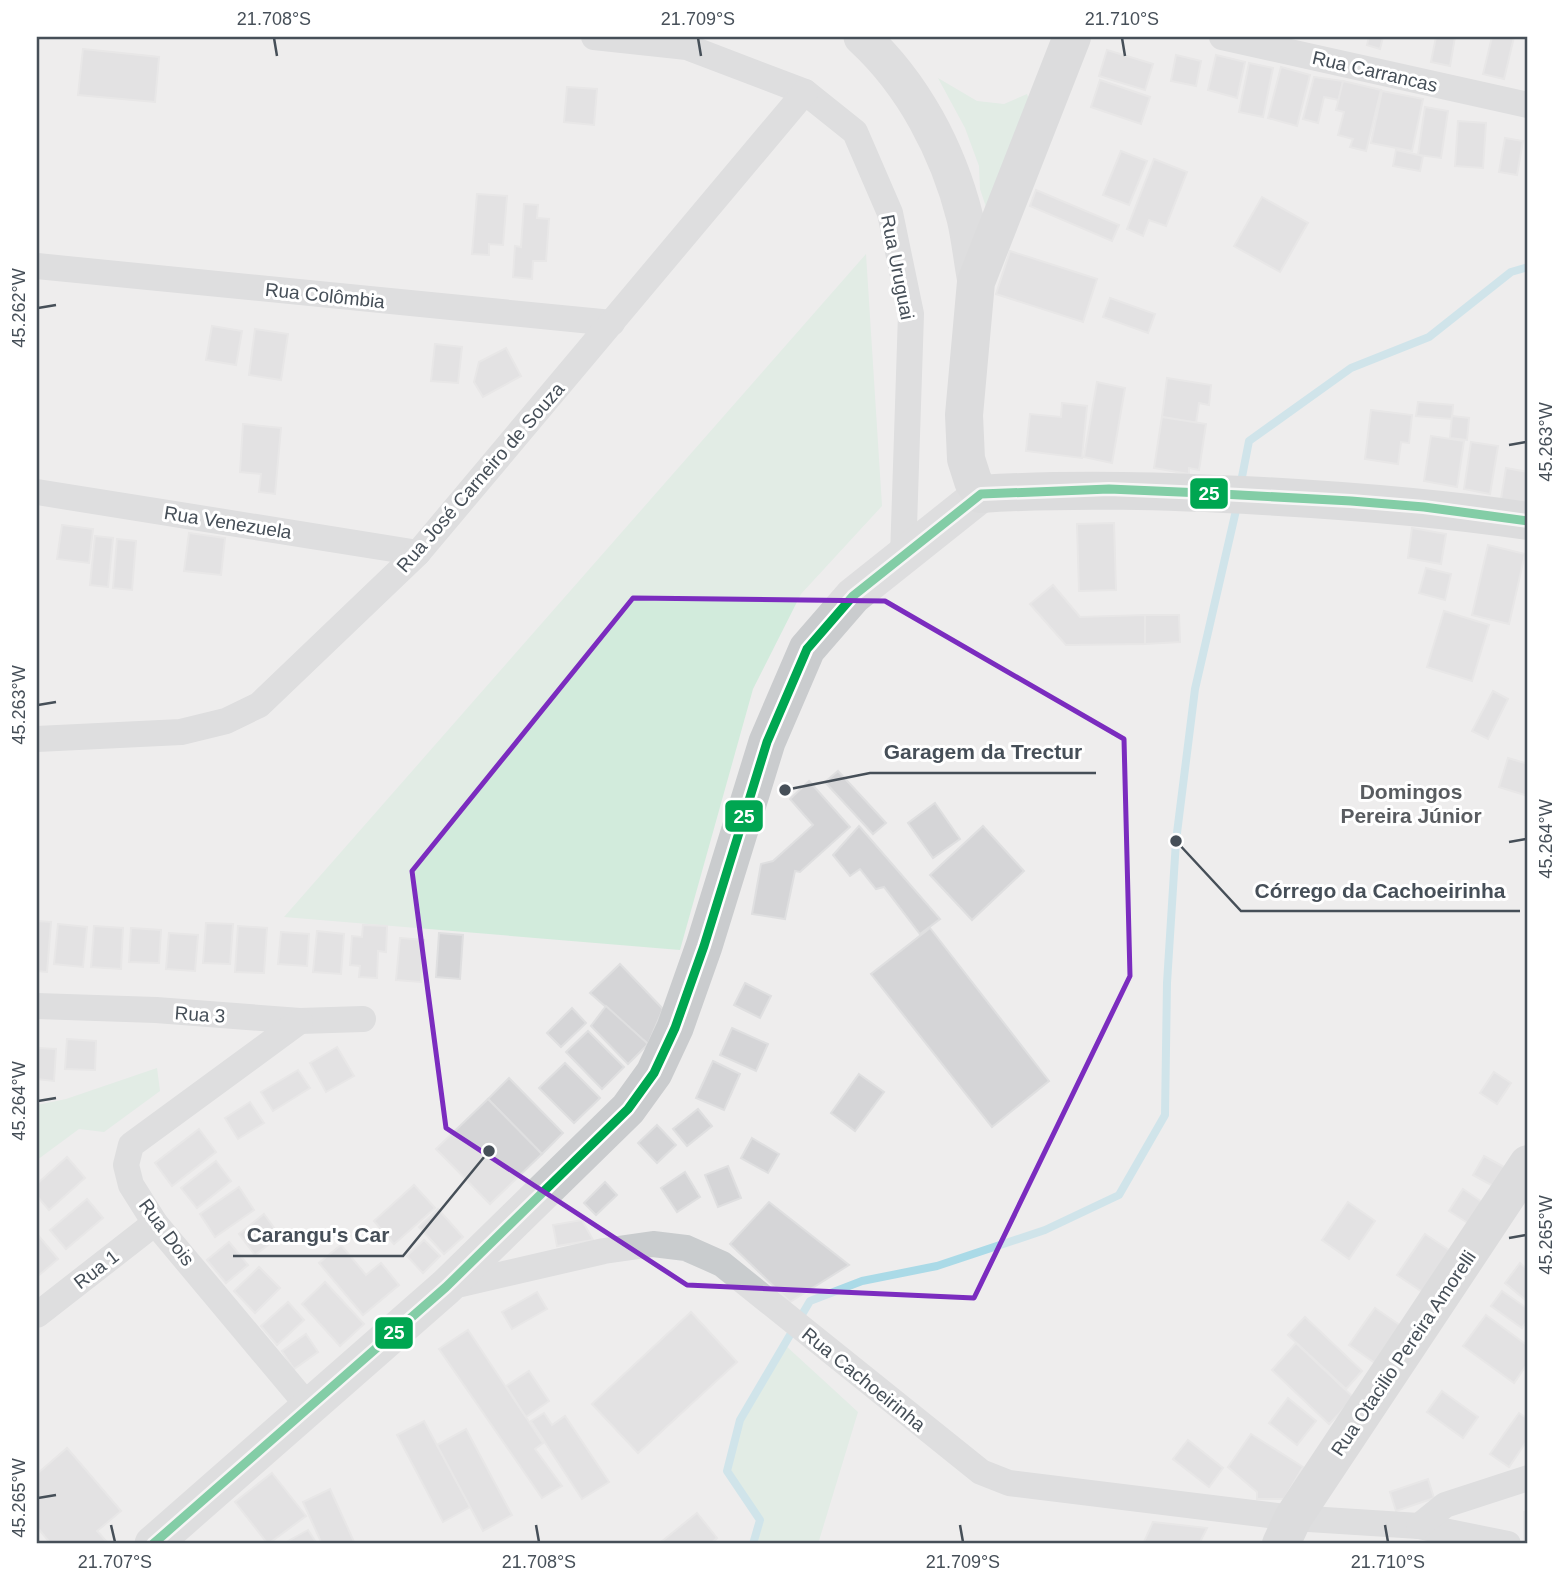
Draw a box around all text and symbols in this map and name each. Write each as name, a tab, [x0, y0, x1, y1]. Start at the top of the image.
text: 21.708°S	[237, 9, 311, 29]
text: 21.709°S	[661, 9, 735, 29]
text: 21.710°S	[1085, 9, 1159, 29]
street label: Rua Carrancas	[1310, 47, 1440, 96]
street label: Rua Uruguai	[877, 213, 918, 321]
text: 45.262°W	[9, 268, 29, 348]
street label: Rua Colômbia	[264, 279, 386, 312]
street label: Rua José Carneiro de Souza	[392, 378, 569, 576]
text: 45.263°W	[1536, 402, 1556, 482]
line badge: 25	[1189, 477, 1229, 510]
text: 25	[1198, 483, 1220, 504]
street label: Rua Venezuela	[163, 502, 294, 543]
text: 45.263°W	[9, 665, 29, 745]
callout: Garagem da Trectur	[870, 731, 1096, 773]
text: Garagem da Trectur	[884, 740, 1082, 763]
district label: Domingos Pereira Júnior	[1340, 780, 1482, 827]
line badge: 25	[724, 799, 764, 833]
text: 45.264°W	[1536, 799, 1556, 879]
text: 25	[733, 806, 755, 827]
callout: Córrego da Cachoeirinha	[1241, 869, 1520, 911]
text: Córrego da Cachoeirinha	[1255, 879, 1506, 902]
street label: Rua 3	[174, 1002, 226, 1027]
text: 45.264°W	[9, 1061, 29, 1141]
street label: Rua Dois	[135, 1195, 199, 1270]
text: 45.265°W	[1536, 1195, 1556, 1275]
callout: Carangu's Car	[233, 1214, 403, 1256]
text: Carangu's Car	[247, 1223, 389, 1246]
street label: Rua 1	[70, 1246, 123, 1293]
street label: Rua Otacilio Pereira Amorelli	[1327, 1247, 1480, 1460]
line badge: 25	[374, 1316, 414, 1350]
text: 25	[383, 1322, 405, 1343]
street label: Rua Cachoeirinha	[798, 1323, 930, 1436]
text: 45.265°W	[9, 1458, 29, 1538]
text: 21.707°S	[78, 1552, 152, 1572]
text: 21.708°S	[502, 1552, 576, 1572]
text: 21.709°S	[926, 1552, 1000, 1572]
text: 21.710°S	[1351, 1552, 1425, 1572]

